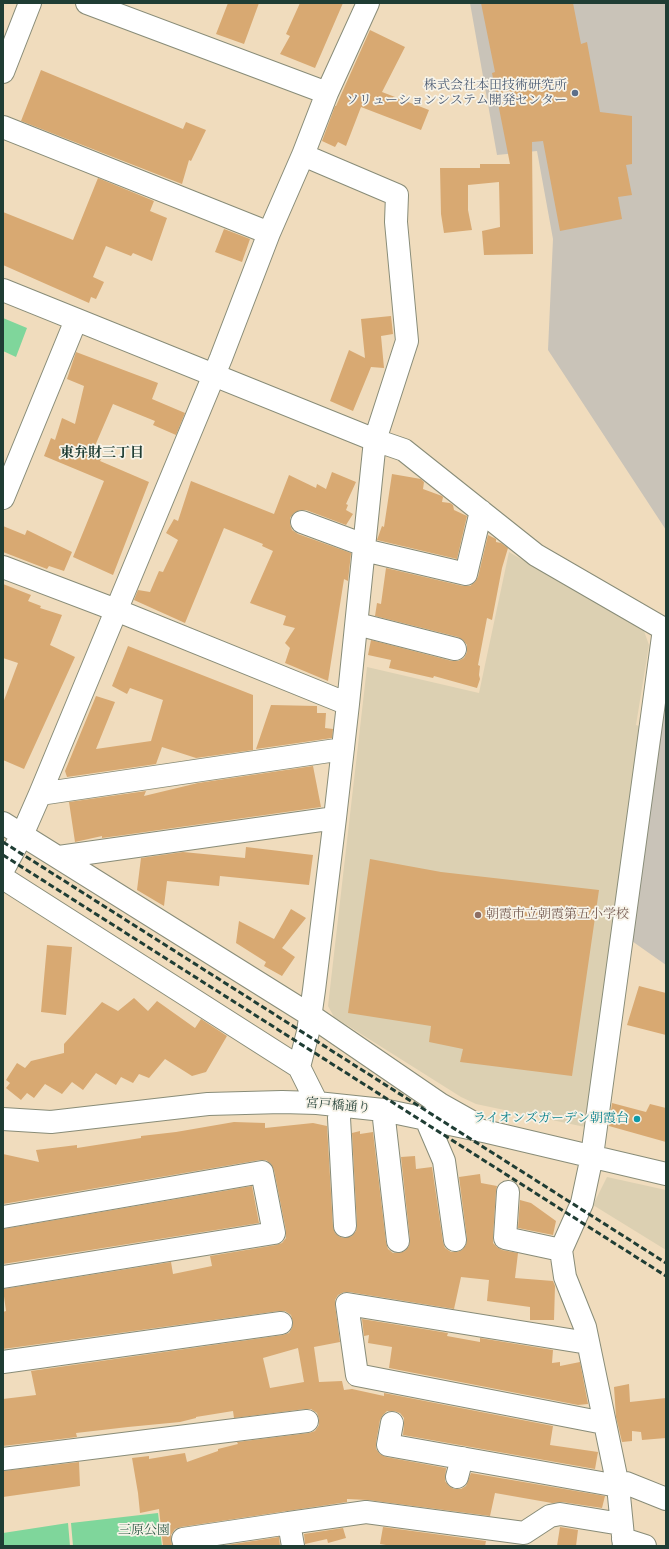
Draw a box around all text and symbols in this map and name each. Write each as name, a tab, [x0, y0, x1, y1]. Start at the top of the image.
place label: 株式会社本田技術研究所 ソリューションシステム開発センター	[346, 78, 567, 109]
marker: 株式会社本田技術研究所 ソリューションシステム開発センター	[570, 88, 580, 98]
district label: 東弁財三丁目	[60, 445, 144, 461]
place label: 朝霞市立朝霞第五小学校	[486, 907, 629, 923]
marker: 朝霞市立朝霞第五小学校	[473, 910, 483, 920]
street label: 宮戸橋通り	[305, 1095, 371, 1117]
place label: ライオンズガーデン朝霞台	[473, 1111, 629, 1127]
marker: ライオンズガーデン朝霞台	[632, 1114, 642, 1124]
park label: 三原公園	[118, 1523, 170, 1539]

